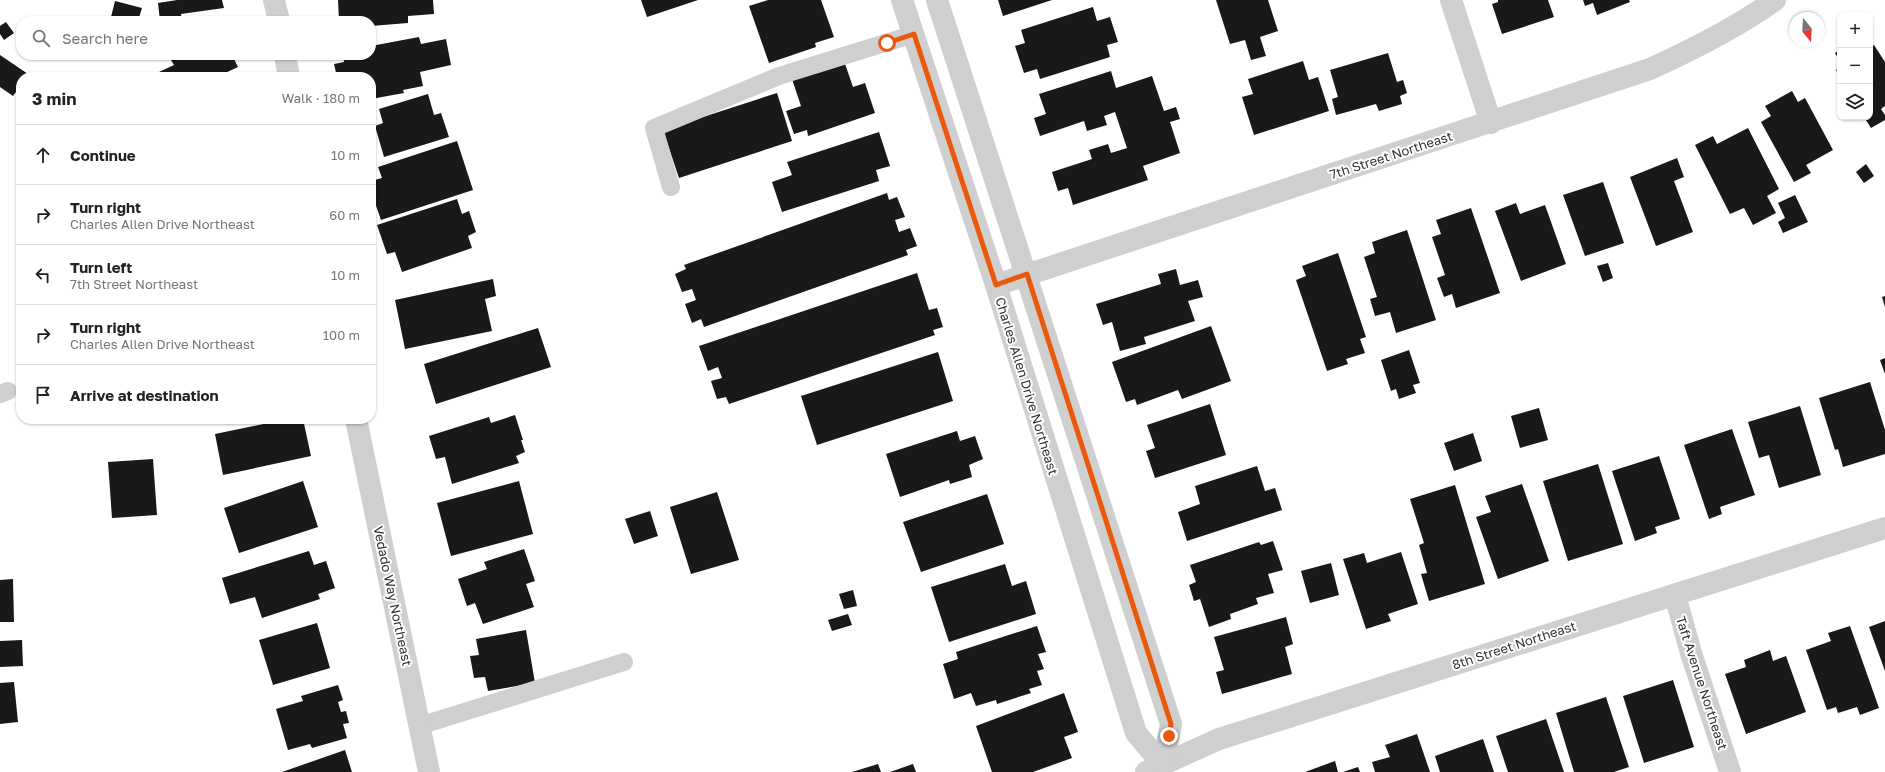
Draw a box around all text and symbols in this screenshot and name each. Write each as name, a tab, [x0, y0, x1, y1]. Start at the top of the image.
north arrow	[1789, 12, 1825, 48]
map controls	[1837, 12, 1873, 120]
button: +	[1837, 12, 1873, 48]
search box	[16, 16, 376, 60]
icon: search	[30, 27, 52, 49]
text: Search here	[62, 29, 148, 47]
route start	[878, 34, 896, 52]
button: −	[1837, 48, 1873, 84]
button: layers	[1837, 84, 1873, 120]
text: 3 min	[32, 88, 76, 109]
text: Walk · 180 m	[282, 90, 360, 106]
street label: 7th Street Northeast	[1328, 128, 1454, 182]
icon: ahead	[32, 144, 54, 166]
text: Continue	[70, 146, 136, 164]
text: 10 m	[331, 147, 360, 163]
text: Turn right	[70, 198, 141, 216]
icon: right	[32, 204, 54, 226]
text: 60 m	[329, 207, 360, 223]
text: Charles Allen Drive Northeast	[70, 216, 255, 232]
text: Turn left	[70, 258, 132, 276]
icon: left	[32, 264, 54, 286]
text: 10 m	[331, 267, 360, 283]
text: 7th Street Northeast	[70, 276, 198, 292]
street label: Charles Allen Drive Northeast	[992, 295, 1062, 477]
text: Turn right	[70, 318, 141, 336]
icon: right	[32, 324, 54, 346]
text: 100 m	[323, 327, 360, 343]
text: Charles Allen Drive Northeast	[70, 336, 255, 352]
icon: arrive	[32, 384, 54, 406]
text: Arrive at destination	[70, 386, 219, 404]
street label: Vedado Way Northeast	[370, 525, 416, 667]
street label: Taft Avenue Northeast	[1673, 614, 1731, 752]
street label: 8th Street Northeast	[1450, 617, 1578, 673]
route end	[1160, 727, 1178, 745]

